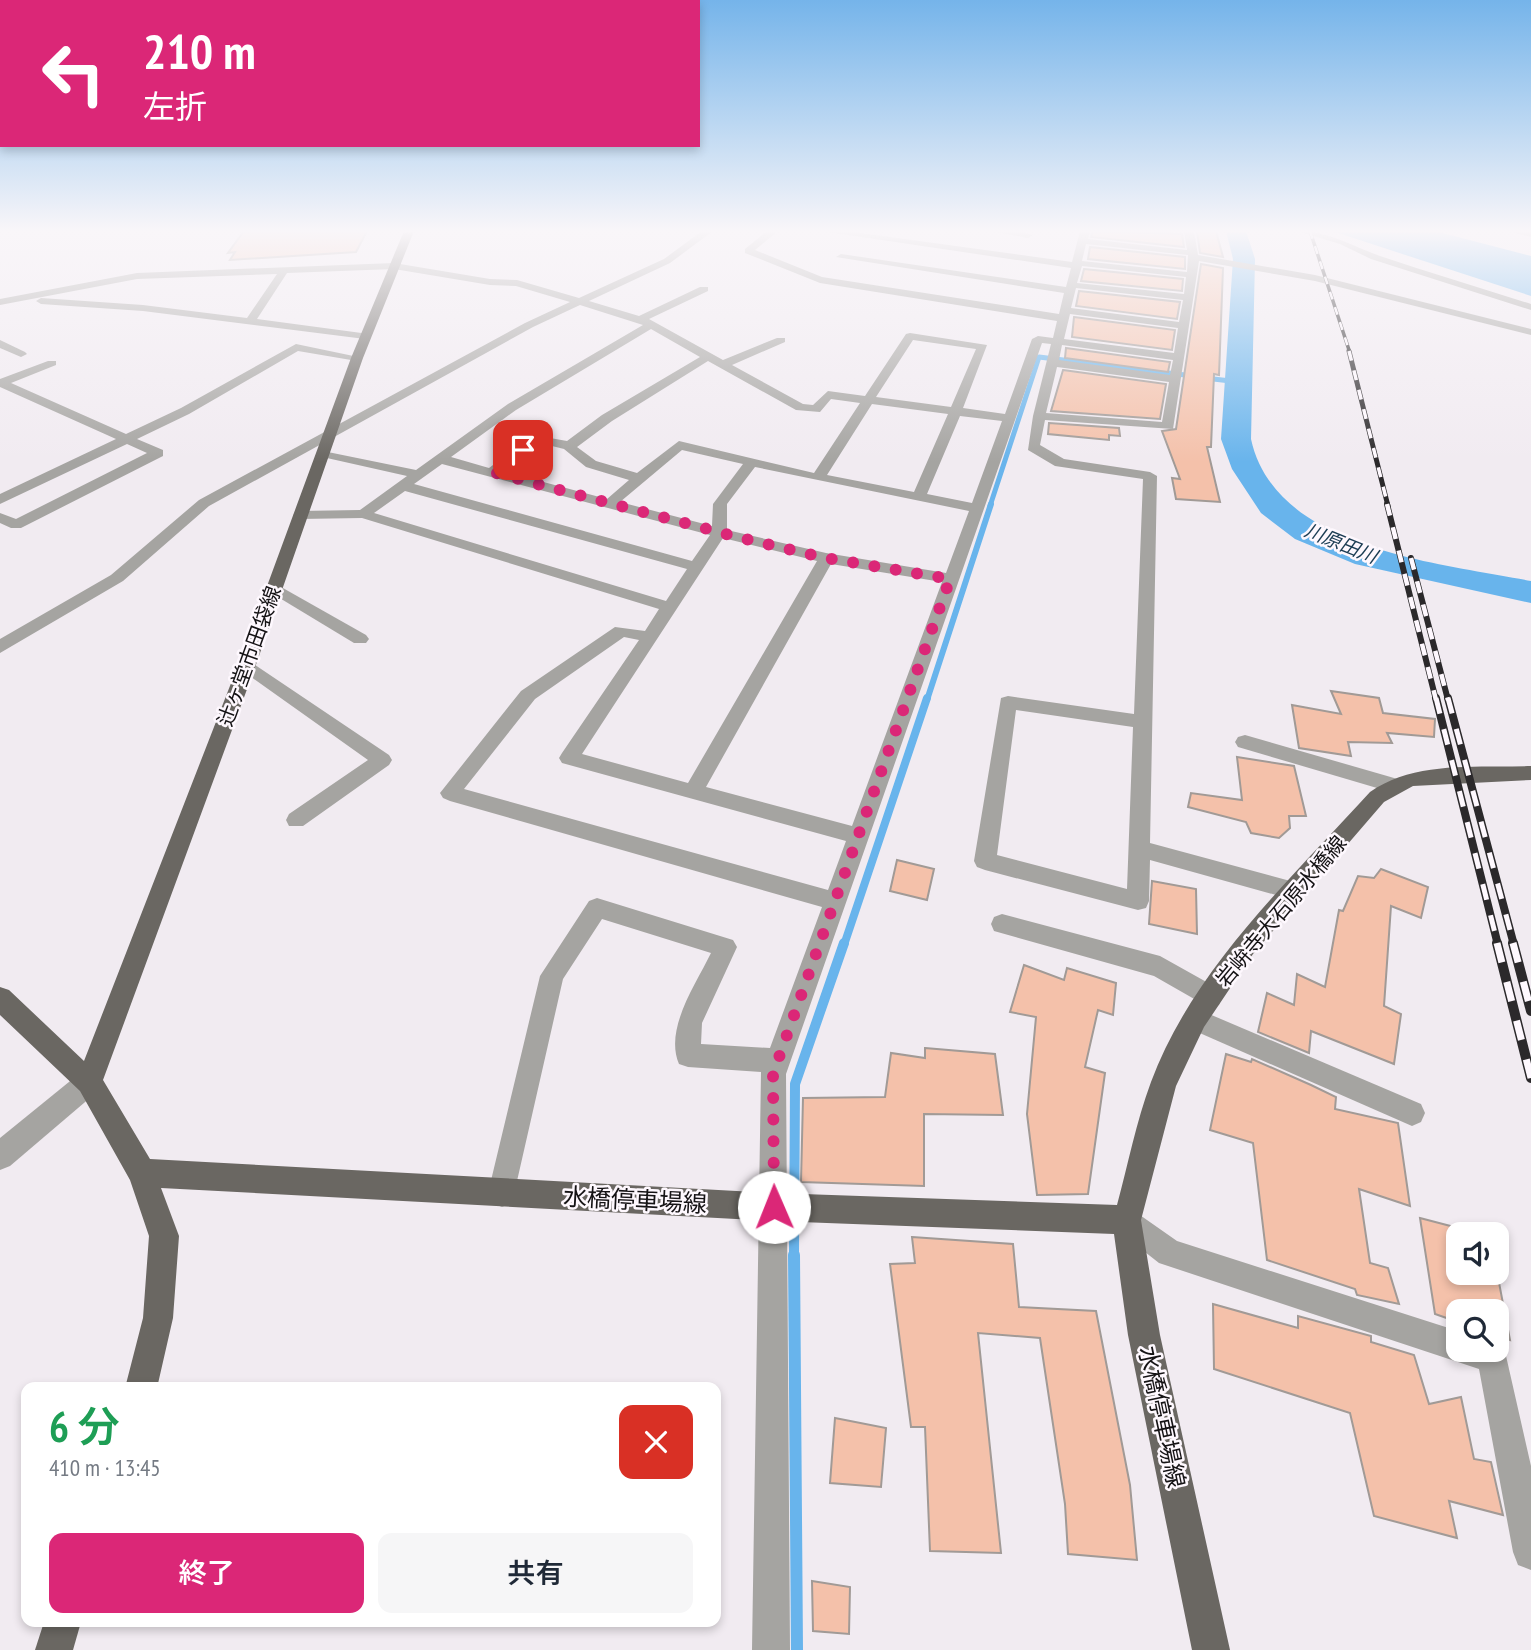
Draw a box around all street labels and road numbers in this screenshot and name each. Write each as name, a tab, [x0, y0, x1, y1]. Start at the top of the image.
street label: 辻ヶ堂市田袋線	[211, 582, 287, 730]
street label: 岩峅寺大石原水橋線	[1210, 830, 1352, 992]
street label: 水橋停車場線	[562, 1181, 708, 1219]
street label: 水橋停車場線	[1132, 1343, 1192, 1491]

